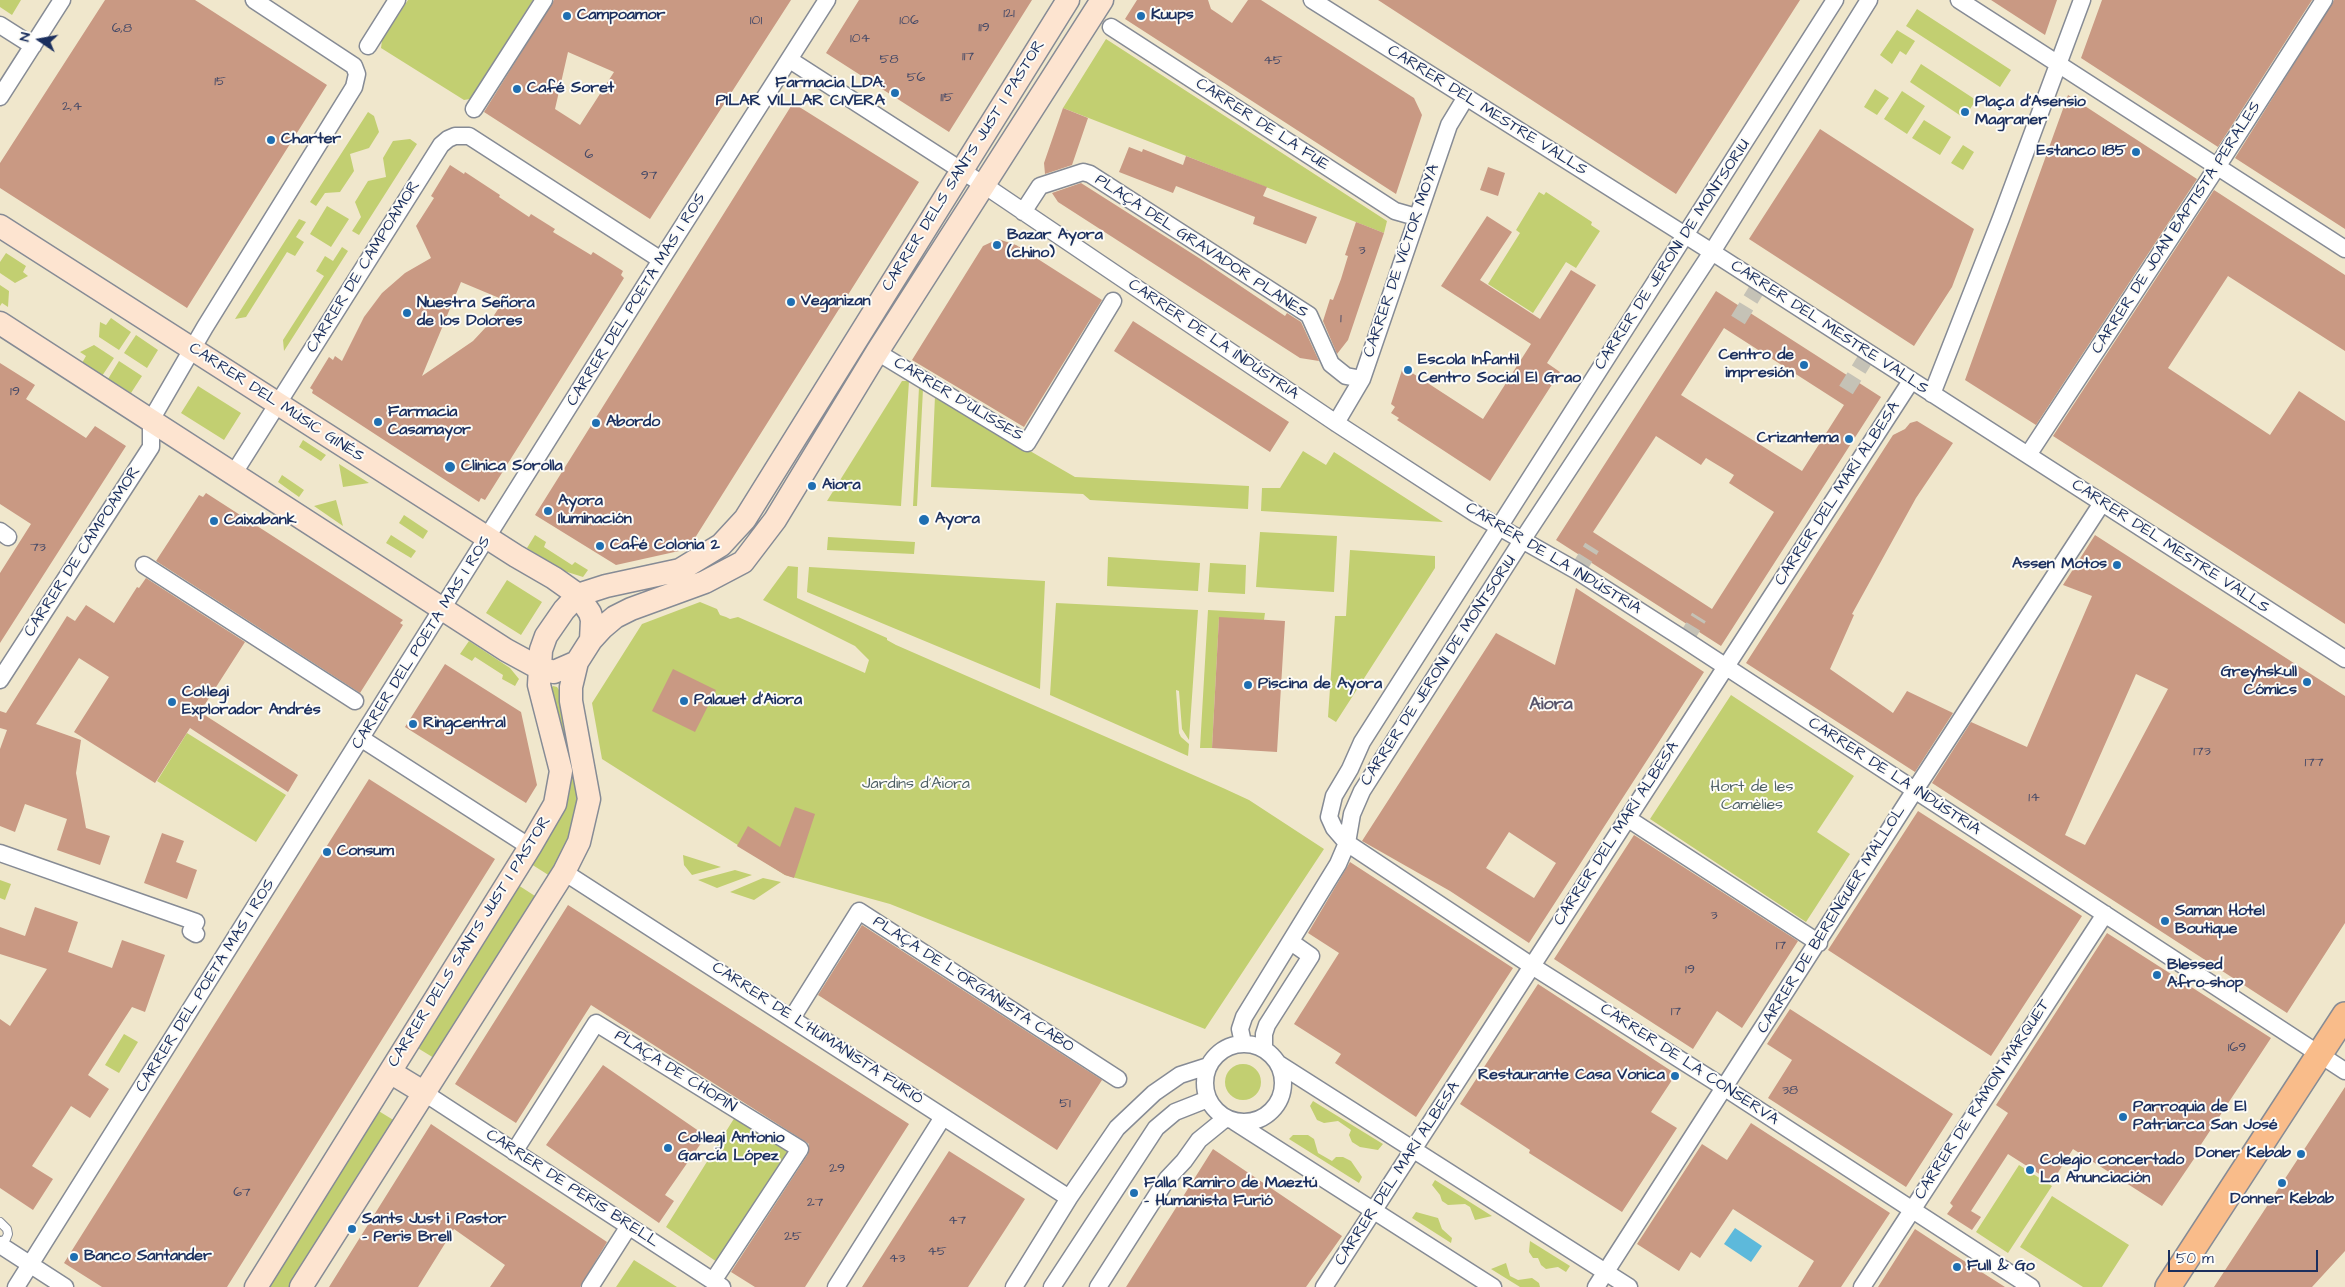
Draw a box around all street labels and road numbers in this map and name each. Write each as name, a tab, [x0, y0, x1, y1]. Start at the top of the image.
street label: CARRER DELS SANTS JUST I PASTOR	[878, 37, 1050, 295]
street label: CARRER DEL MESTRE VALLS	[1384, 41, 1590, 181]
street label: CARRER DE LA FUE	[1192, 75, 1332, 175]
street label: CARRER DE JOAN BAPTISTA PERALES	[2088, 98, 2266, 358]
street label: CARRER DE JERONI DE MONTSORIU	[1591, 136, 1755, 374]
street label: CARRER DE VÍCTOR MOYA	[1360, 162, 1444, 360]
street label: PLAÇA DEL GRAVADOR PLANES	[1091, 171, 1311, 323]
street label: CARRER DE CAMPOAMOR	[303, 177, 425, 357]
street label: CARRER DEL POETA MAS I ROS	[563, 190, 711, 410]
street label: CARRER DEL MESTRE VALLS	[1727, 257, 1931, 399]
street label: CARRER DE LA INDÚSTRIA	[1124, 276, 1302, 404]
street label: CARRER DEL MÚSIC GINÉS	[185, 339, 367, 467]
street label: CARRER D'ULISSES	[890, 354, 1026, 446]
street label: CARRER DEL MARÍ ALBESA	[1771, 398, 1905, 590]
street label: CARRER DE CAMPOAMOR	[21, 463, 145, 641]
street label: CARRER DEL MESTRE VALLS	[2068, 476, 2272, 618]
street label: CARRER DE LA INDÚSTRIA	[1462, 499, 1644, 619]
street label: CARRER DEL POETA MAS I ROS	[348, 533, 496, 753]
street label: CARRER DE JERONI DE MONTSORIU	[1357, 552, 1521, 790]
street label: CARRER DE LA INDÚSTRIA	[1804, 714, 1984, 840]
street label: CARRER DEL MARÍ ALBESA	[1550, 738, 1684, 930]
street label: CARRER DE BERENGUER MALLOL	[1754, 803, 1910, 1037]
street label: CARRER DELS SANTS JUST I PASTOR	[384, 813, 556, 1071]
street label: CARRER DEL POETA MAS I ROS	[132, 876, 280, 1096]
street label: PLAÇA DE L'ORGANISTA CABO	[869, 913, 1077, 1057]
street label: CARRER DE L'HUMANISTA FURIÓ	[708, 958, 926, 1110]
street label: CARRER DE RAMON MARQUET	[1911, 996, 2055, 1204]
street label: CARRER DE LA CONSERVA	[1596, 1000, 1782, 1130]
street label: PLAÇA DE CHOPIN	[610, 1027, 740, 1117]
street label: CARRER DEL MARÍ ALBESA	[1331, 1078, 1465, 1270]
street label: CARRER DE PERIS BRELL	[482, 1126, 662, 1252]

